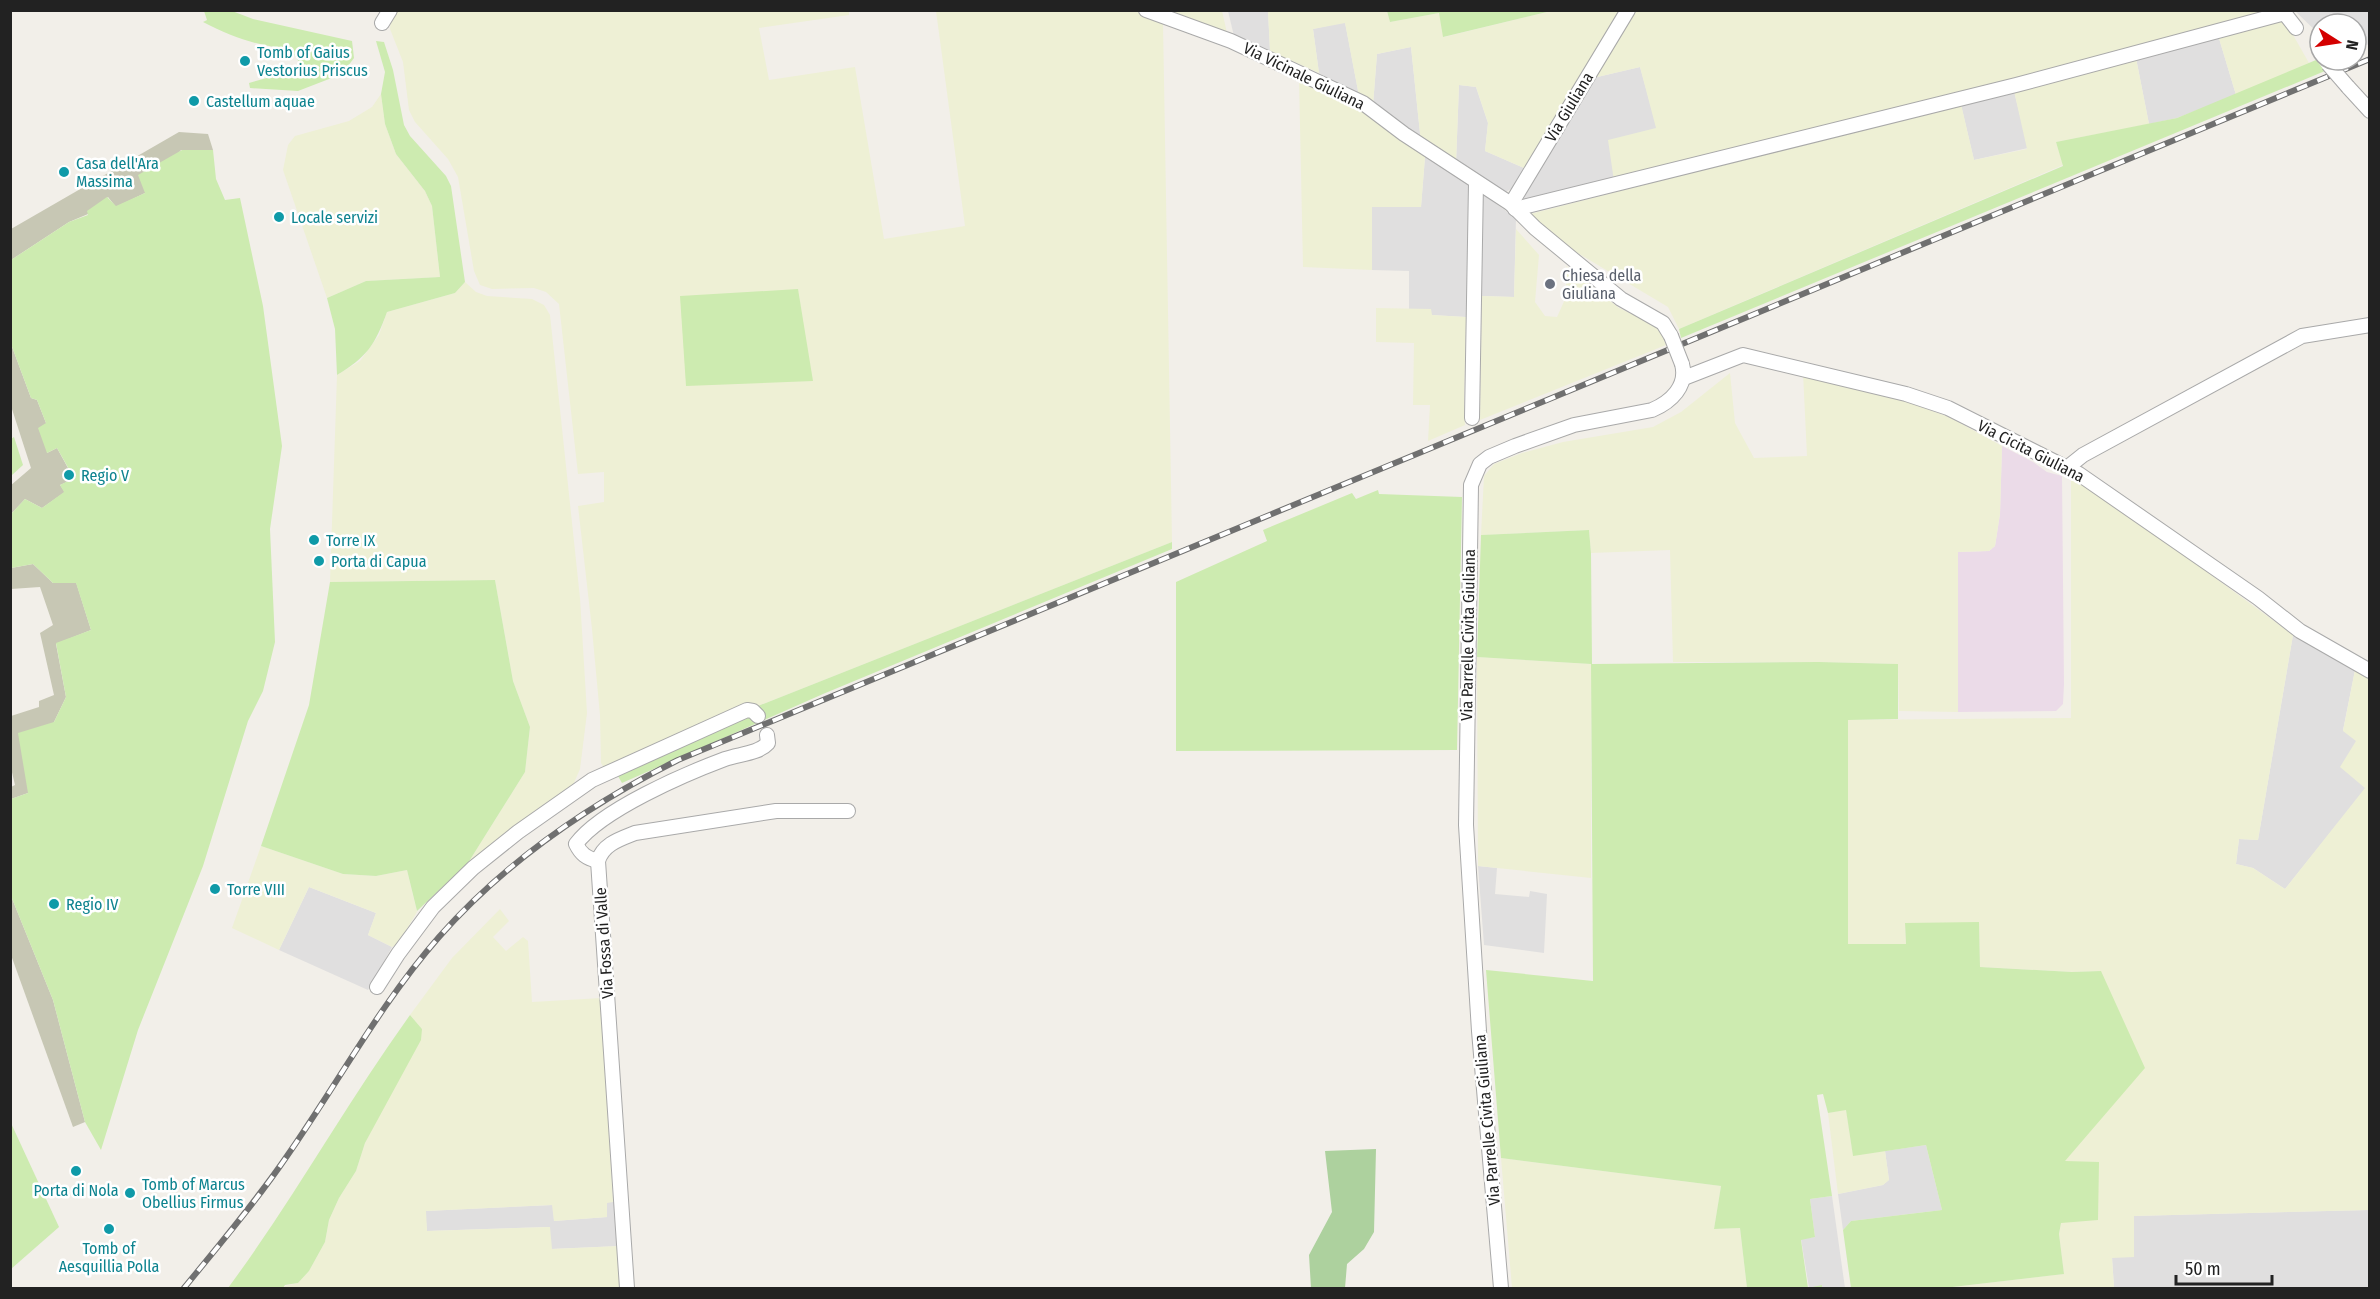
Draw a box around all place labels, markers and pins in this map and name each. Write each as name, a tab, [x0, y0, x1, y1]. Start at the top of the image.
place label: Tomb of Gaius Vestorius Priscus	[257, 43, 368, 80]
marker: Tomb of Gaius Vestorius Priscus	[238, 54, 252, 68]
place label: Castellum aquae	[206, 92, 315, 111]
marker: Castellum aquae	[187, 94, 201, 108]
place label: Casa dell'Ara Massima	[76, 154, 159, 191]
marker: Casa dell'Ara Massima	[57, 165, 71, 179]
place label: Locale servizi	[291, 208, 378, 227]
marker: Locale servizi	[272, 210, 286, 224]
place label: Chiesa della Giuliana	[1562, 266, 1642, 303]
marker: Chiesa della Giuliana	[1543, 277, 1557, 291]
place label: Regio V	[81, 466, 130, 485]
marker: Regio V	[62, 468, 76, 482]
place label: Torre IX	[326, 531, 376, 550]
marker: Torre IX	[307, 533, 321, 547]
place label: Porta di Capua	[331, 552, 427, 571]
marker: Porta di Capua	[312, 554, 326, 568]
place label: Torre VIII	[227, 880, 285, 899]
marker: Torre VIII	[208, 882, 222, 896]
place label: Regio IV	[66, 895, 119, 914]
marker: Regio IV	[47, 897, 61, 911]
marker: Porta di Nola	[69, 1164, 83, 1178]
place label: Tomb of Marcus Obellius Firmus	[142, 1175, 245, 1212]
place label: Porta di Nola	[33, 1181, 119, 1200]
marker: Tomb of Marcus Obellius Firmus	[123, 1186, 137, 1200]
marker: Tomb of Aesquillia Polla	[102, 1222, 116, 1236]
place label: Tomb of Aesquillia Polla	[59, 1239, 160, 1276]

